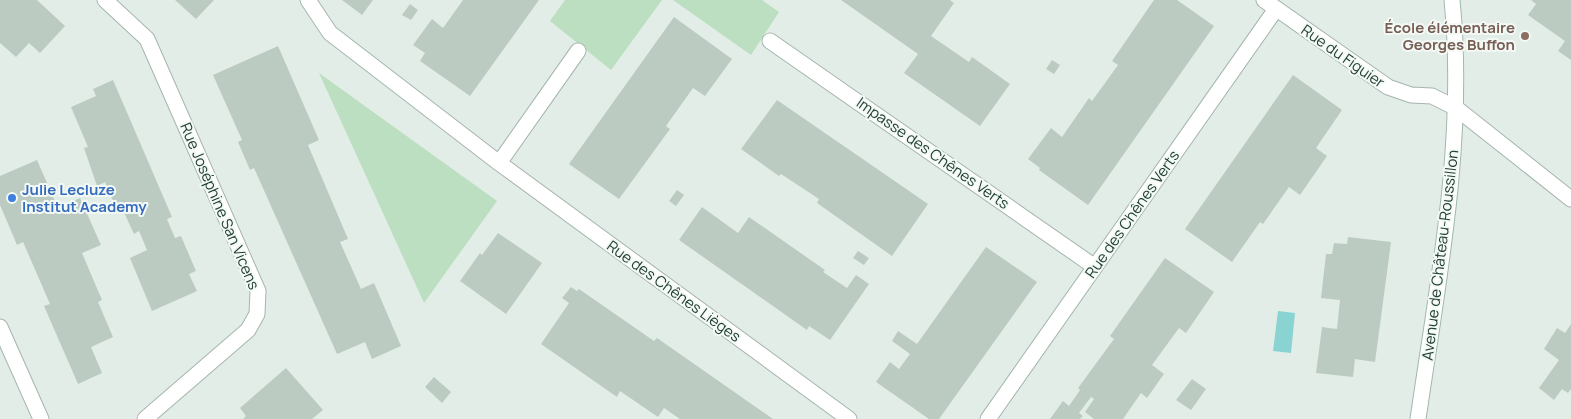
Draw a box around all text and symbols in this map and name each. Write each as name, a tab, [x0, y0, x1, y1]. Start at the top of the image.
place label: École élémentaire Georges Buffon	[1385, 17, 1515, 55]
street label: Rue du Figuier	[1297, 19, 1389, 93]
marker: École élémentaire Georges Buffon	[1519, 30, 1531, 42]
street label: Impasse des Chênes Verts	[852, 92, 1014, 214]
street label: Rue Joséphine San Vicens	[175, 119, 265, 293]
street label: Rue des Chênes Verts	[1080, 146, 1184, 282]
street label: Avenue de Château-Roussillon	[1417, 148, 1463, 362]
place label: Julie Lecluze Institut Academy	[22, 179, 147, 217]
marker: Julie Lecluze Institut Academy	[6, 192, 18, 204]
street label: Rue des Chênes Lièges	[603, 235, 745, 347]

